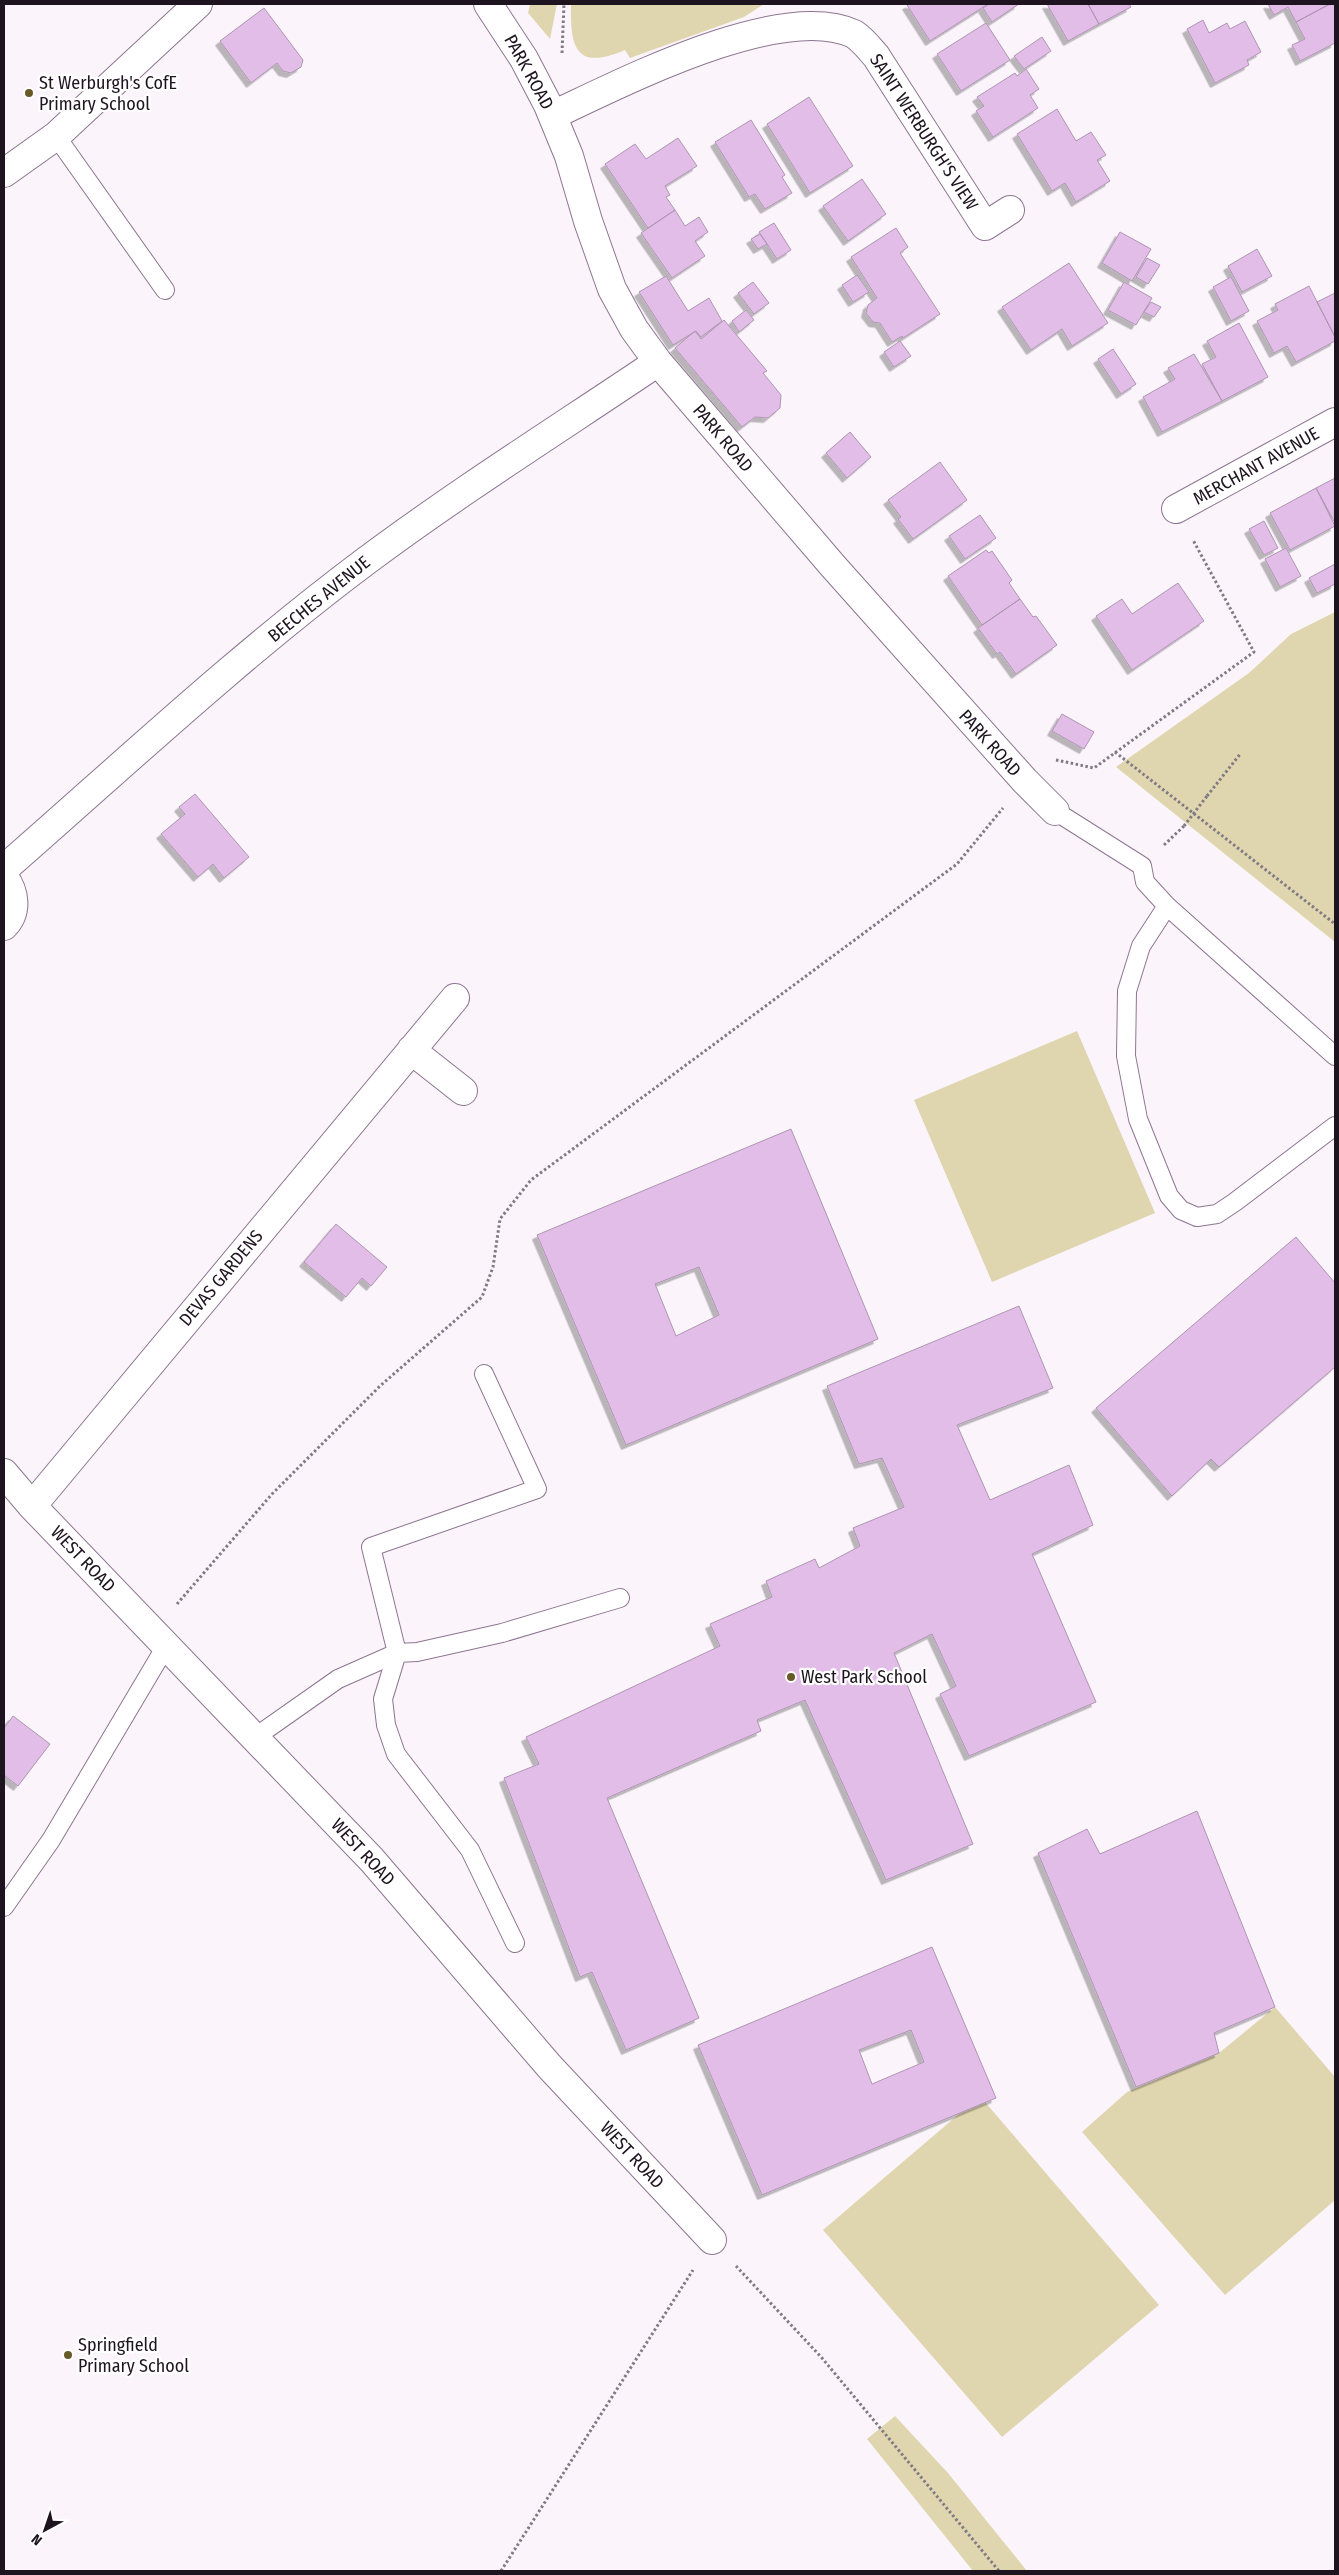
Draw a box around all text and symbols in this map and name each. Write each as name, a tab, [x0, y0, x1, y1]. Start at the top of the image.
street label: PARK ROAD	[499, 31, 559, 113]
street label: SAINT WERBURGH'S VIEW	[865, 50, 983, 215]
place label: St Werburgh's CofE Primary School	[39, 72, 177, 115]
marker: St Werburgh's CofE Primary School	[23, 87, 35, 99]
street label: PARK ROAD	[688, 399, 758, 477]
street label: MERCHANT AVENUE	[1189, 422, 1323, 510]
street label: BEECHES AVENUE	[264, 551, 374, 647]
street label: PARK ROAD	[954, 705, 1026, 781]
street label: DEVAS GARDENS	[174, 1225, 268, 1331]
street label: WEST ROAD	[46, 1521, 120, 1597]
place label: West Park School	[801, 1666, 927, 1688]
marker: West Park School	[785, 1671, 797, 1683]
street label: WEST ROAD	[326, 1814, 400, 1890]
street label: WEST ROAD	[595, 2117, 669, 2193]
place label: Springfield Primary School	[78, 2334, 189, 2377]
marker: Springfield Primary School	[62, 2349, 74, 2361]
north arrow	[20, 2505, 70, 2555]
text: N	[28, 2530, 46, 2549]

